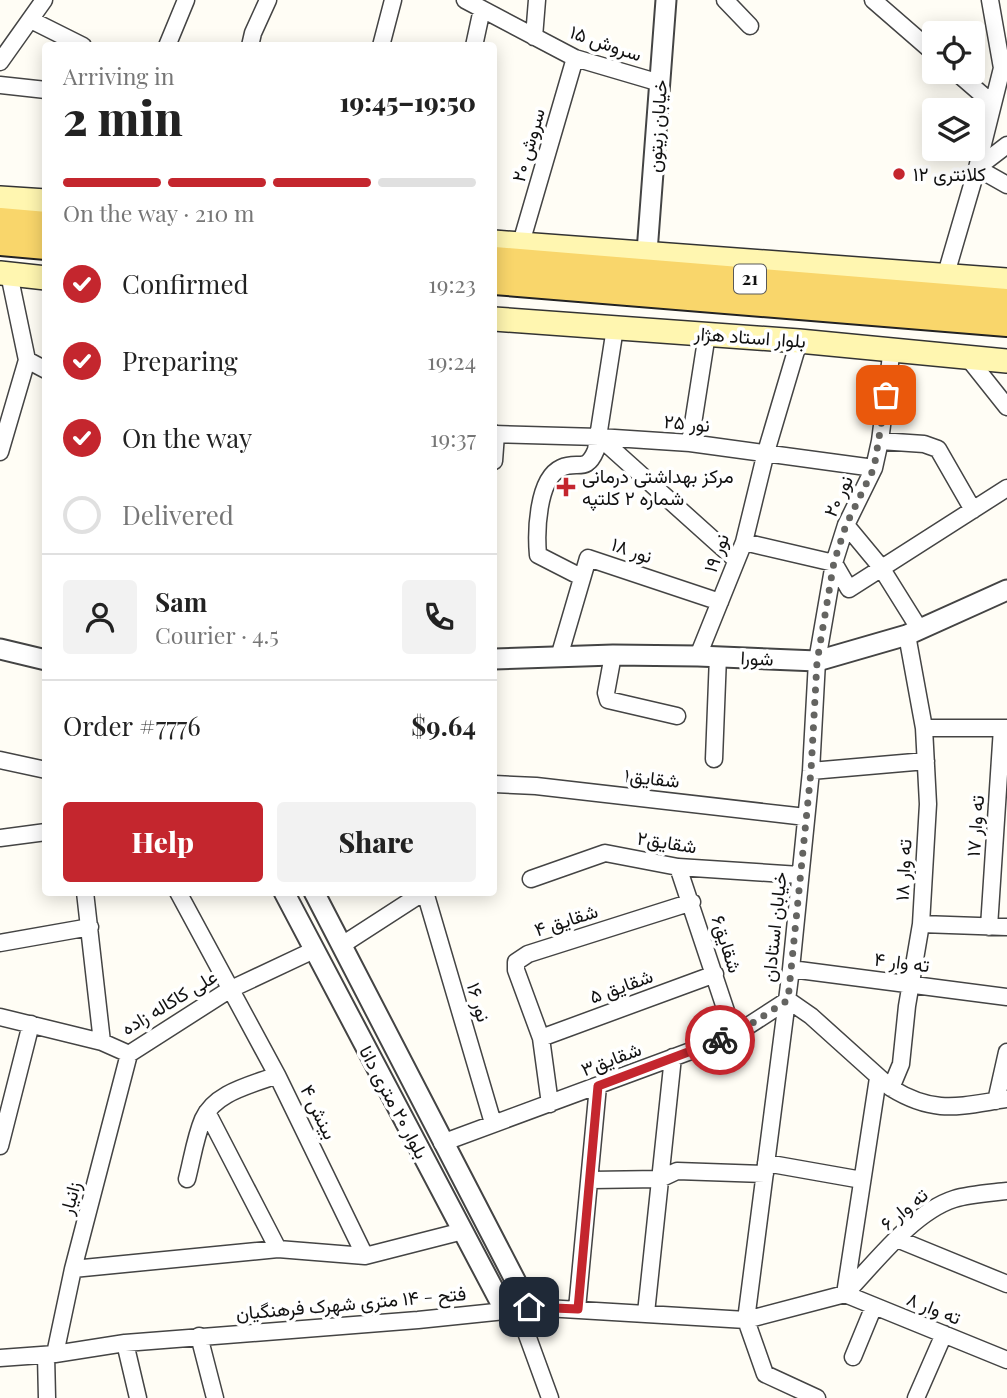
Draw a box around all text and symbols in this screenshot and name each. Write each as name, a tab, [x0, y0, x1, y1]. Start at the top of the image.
street label: سروش ۱۵	[567, 18, 646, 66]
map controls	[922, 21, 985, 161]
button: locate	[922, 21, 985, 84]
text: Arriving in	[63, 60, 175, 91]
street label: خیابان زیتون	[640, 78, 672, 173]
text: 19:45–19:50	[339, 84, 476, 119]
text: 2 min	[63, 86, 183, 148]
button: layers	[922, 98, 985, 161]
street label: سروش ۲۰	[504, 105, 550, 185]
place label: کلانتری ۱۲	[913, 160, 986, 186]
marker: کلانتری ۱۲	[891, 166, 907, 182]
text: On the way · 210 m	[63, 197, 255, 228]
road number: 21	[734, 264, 766, 293]
icon: check	[63, 265, 101, 303]
text: Confirmed	[122, 266, 249, 301]
text: 19:23	[428, 268, 476, 299]
street label: بلوار استاد هژار	[692, 319, 807, 353]
icon: check	[63, 342, 101, 380]
text: Preparing	[122, 343, 238, 378]
text: 19:24	[427, 345, 476, 376]
pin	[856, 365, 916, 425]
icon: bag	[867, 376, 905, 414]
street label: نور ۲۵	[663, 407, 711, 437]
icon: check	[63, 419, 101, 457]
text: On the way	[122, 420, 252, 455]
text: 19:37	[430, 422, 476, 453]
place label: مرکز بهداشتی درمانی شماره ۲ کلتپه	[582, 462, 734, 512]
street label: نور ۲۰	[816, 471, 858, 521]
marker: مرکز بهداشتی درمانی شماره ۲ کلتپه	[556, 477, 576, 497]
text: Delivered	[122, 497, 234, 532]
street label: نور ۱۸	[608, 530, 656, 568]
street label: نور ۱۹	[696, 530, 734, 576]
button: person	[63, 580, 137, 654]
button: phone	[402, 580, 476, 654]
text: Sam	[155, 584, 207, 619]
text: Courier · 4.5	[155, 619, 279, 650]
street label: شورا	[740, 643, 774, 671]
text: Order #7776	[63, 708, 201, 743]
text: $9.64	[411, 708, 476, 743]
street label: شقایق۱	[623, 761, 681, 793]
street label: ته وار ۱۷	[959, 794, 989, 858]
button: Help	[63, 802, 263, 882]
button: Share	[277, 802, 476, 882]
street label: شقایق۲	[636, 823, 699, 859]
street label: ته وار ۱۸	[887, 838, 917, 901]
street label: خیابان استادان	[754, 870, 792, 983]
street label: شقایق ۴	[530, 897, 601, 942]
street label: شقایق۶	[706, 912, 749, 976]
street label: ته وار ۴	[873, 945, 931, 977]
street label: علی کاکاله زاده	[116, 962, 221, 1040]
street label: شقایق ۵	[585, 962, 656, 1009]
street label: نور ۱۶	[462, 979, 498, 1025]
courier	[685, 1005, 755, 1075]
icon: bike	[701, 1021, 739, 1059]
street label: شقایق۳	[577, 1035, 644, 1081]
street label: بلوار ۲۰ متری دانا	[354, 1040, 436, 1163]
street label: بینش ۴	[296, 1080, 344, 1143]
street label: زانیار	[52, 1178, 86, 1218]
street label: ته وار ۶	[874, 1181, 933, 1235]
pin	[499, 1277, 559, 1337]
street label: فتح - ۱۴ متری شهرک فرهنگیان	[235, 1279, 467, 1327]
street label: ته وار ۸	[903, 1284, 965, 1330]
icon: home	[510, 1288, 548, 1326]

